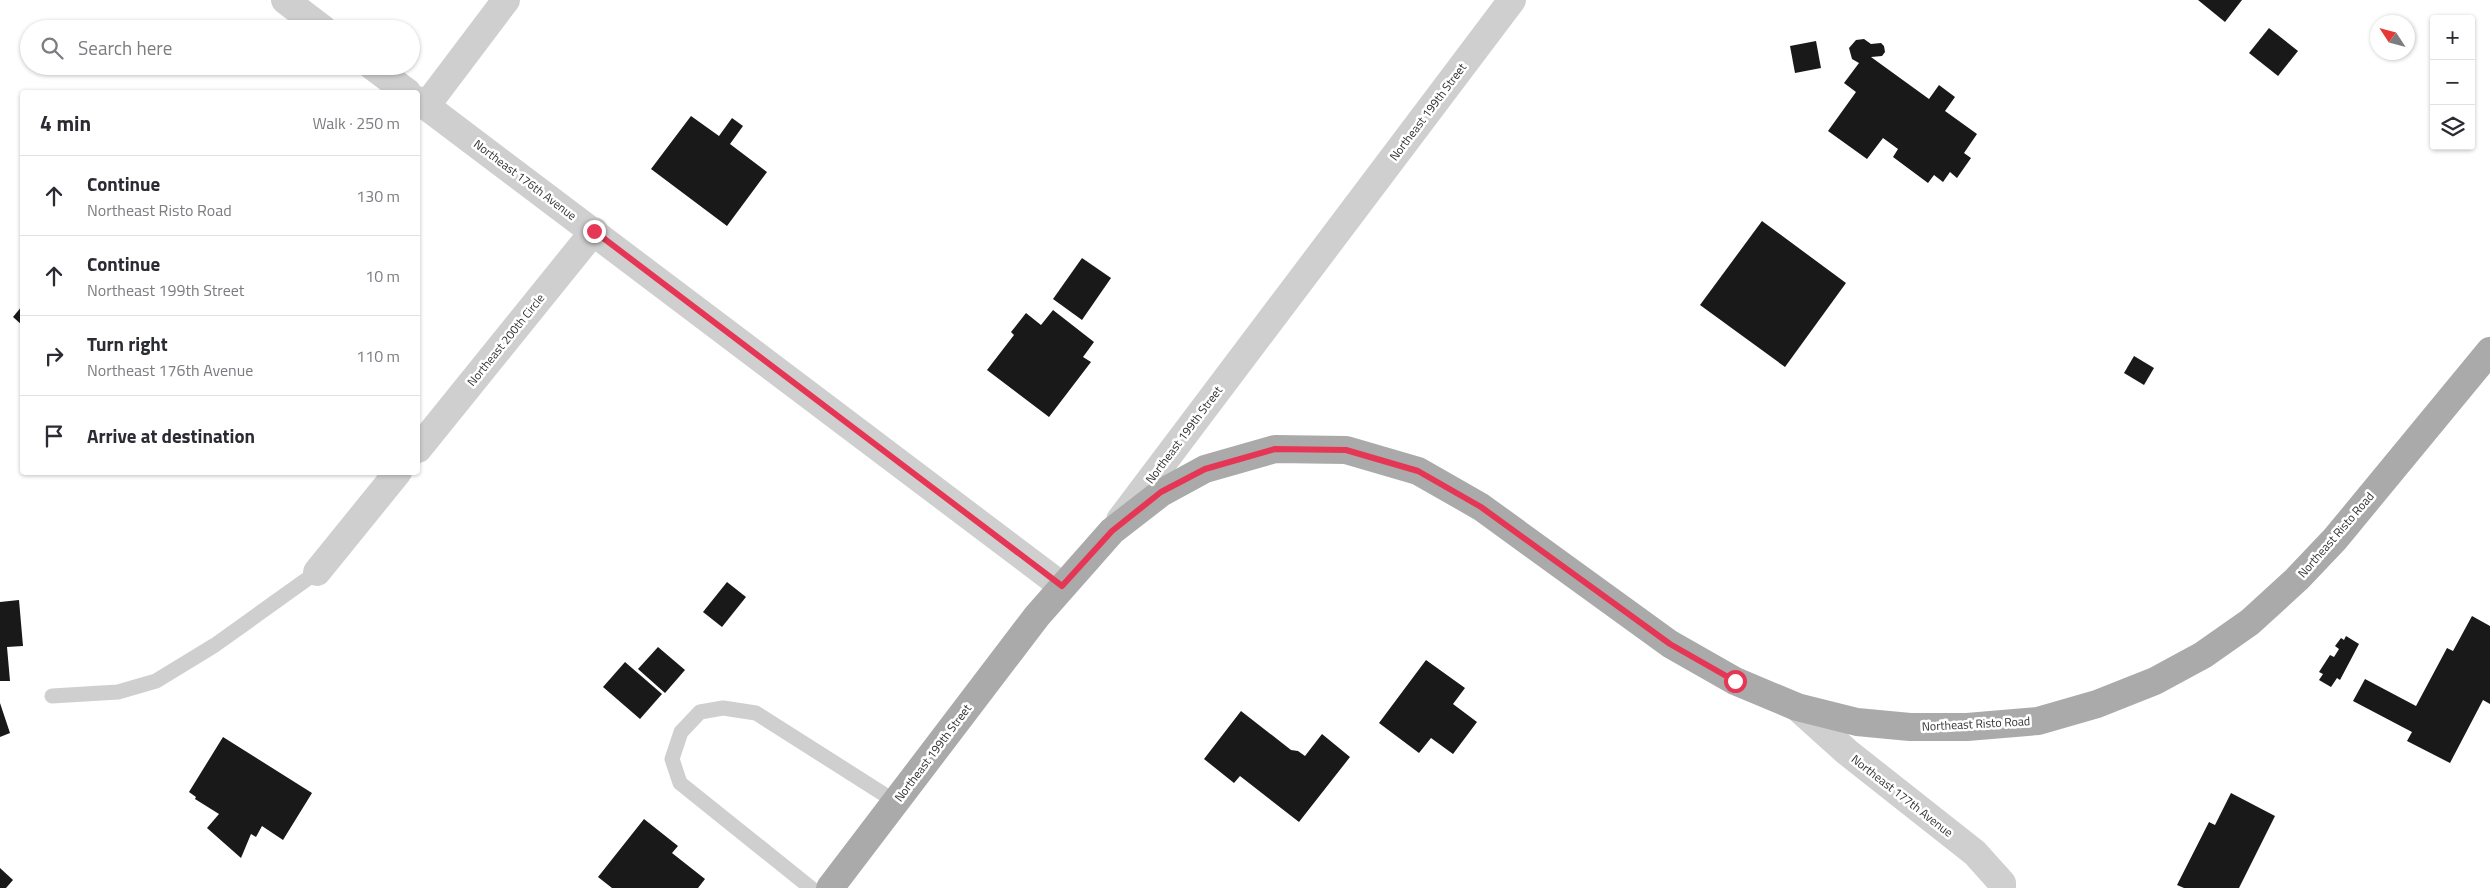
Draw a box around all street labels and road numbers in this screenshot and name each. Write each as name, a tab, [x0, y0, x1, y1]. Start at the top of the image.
street label: Northeast 199th Street	[1384, 58, 1471, 165]
street label: Northeast 176th Avenue	[470, 134, 581, 225]
street label: Northeast 200th Circle	[462, 289, 549, 390]
street label: Northeast 199th Street	[1140, 381, 1227, 488]
street label: Northeast Risto Road	[2293, 488, 2378, 582]
street label: Northeast 199th Street	[889, 699, 976, 806]
street label: Northeast Risto Road	[1921, 711, 2031, 736]
street label: Northeast 177th Avenue	[1847, 750, 1957, 841]

